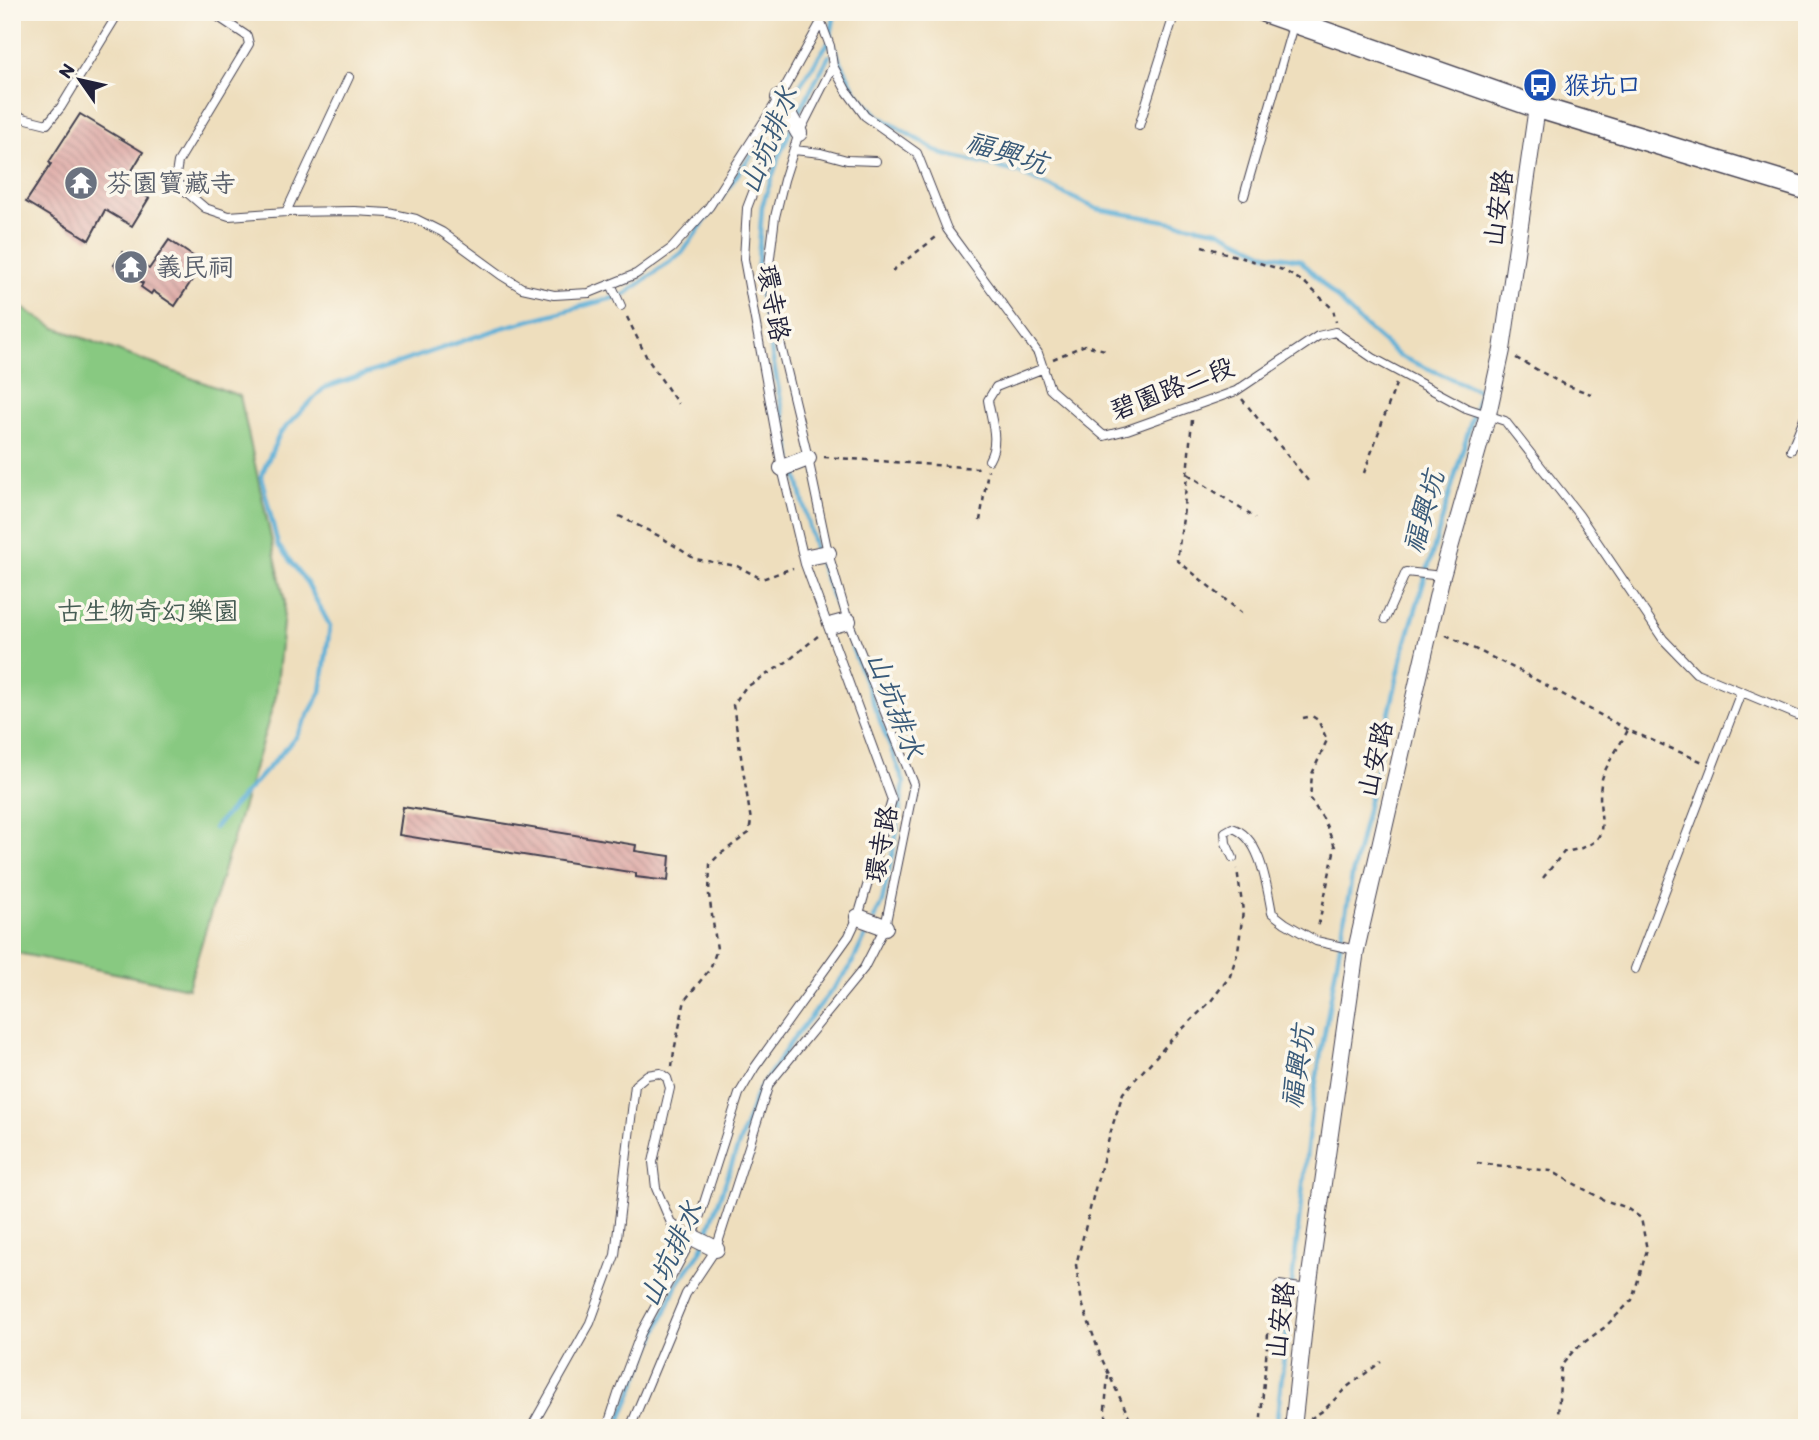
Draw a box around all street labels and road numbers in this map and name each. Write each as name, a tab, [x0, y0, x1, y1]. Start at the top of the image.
street label: 山安路	[1477, 167, 1519, 249]
street label: 環寺路	[751, 262, 797, 344]
street label: 碧園路二段	[1106, 350, 1238, 426]
street label: 山安路	[1351, 717, 1399, 801]
street label: 環寺路	[858, 803, 904, 885]
street label: 山安路	[1259, 1279, 1301, 1361]

